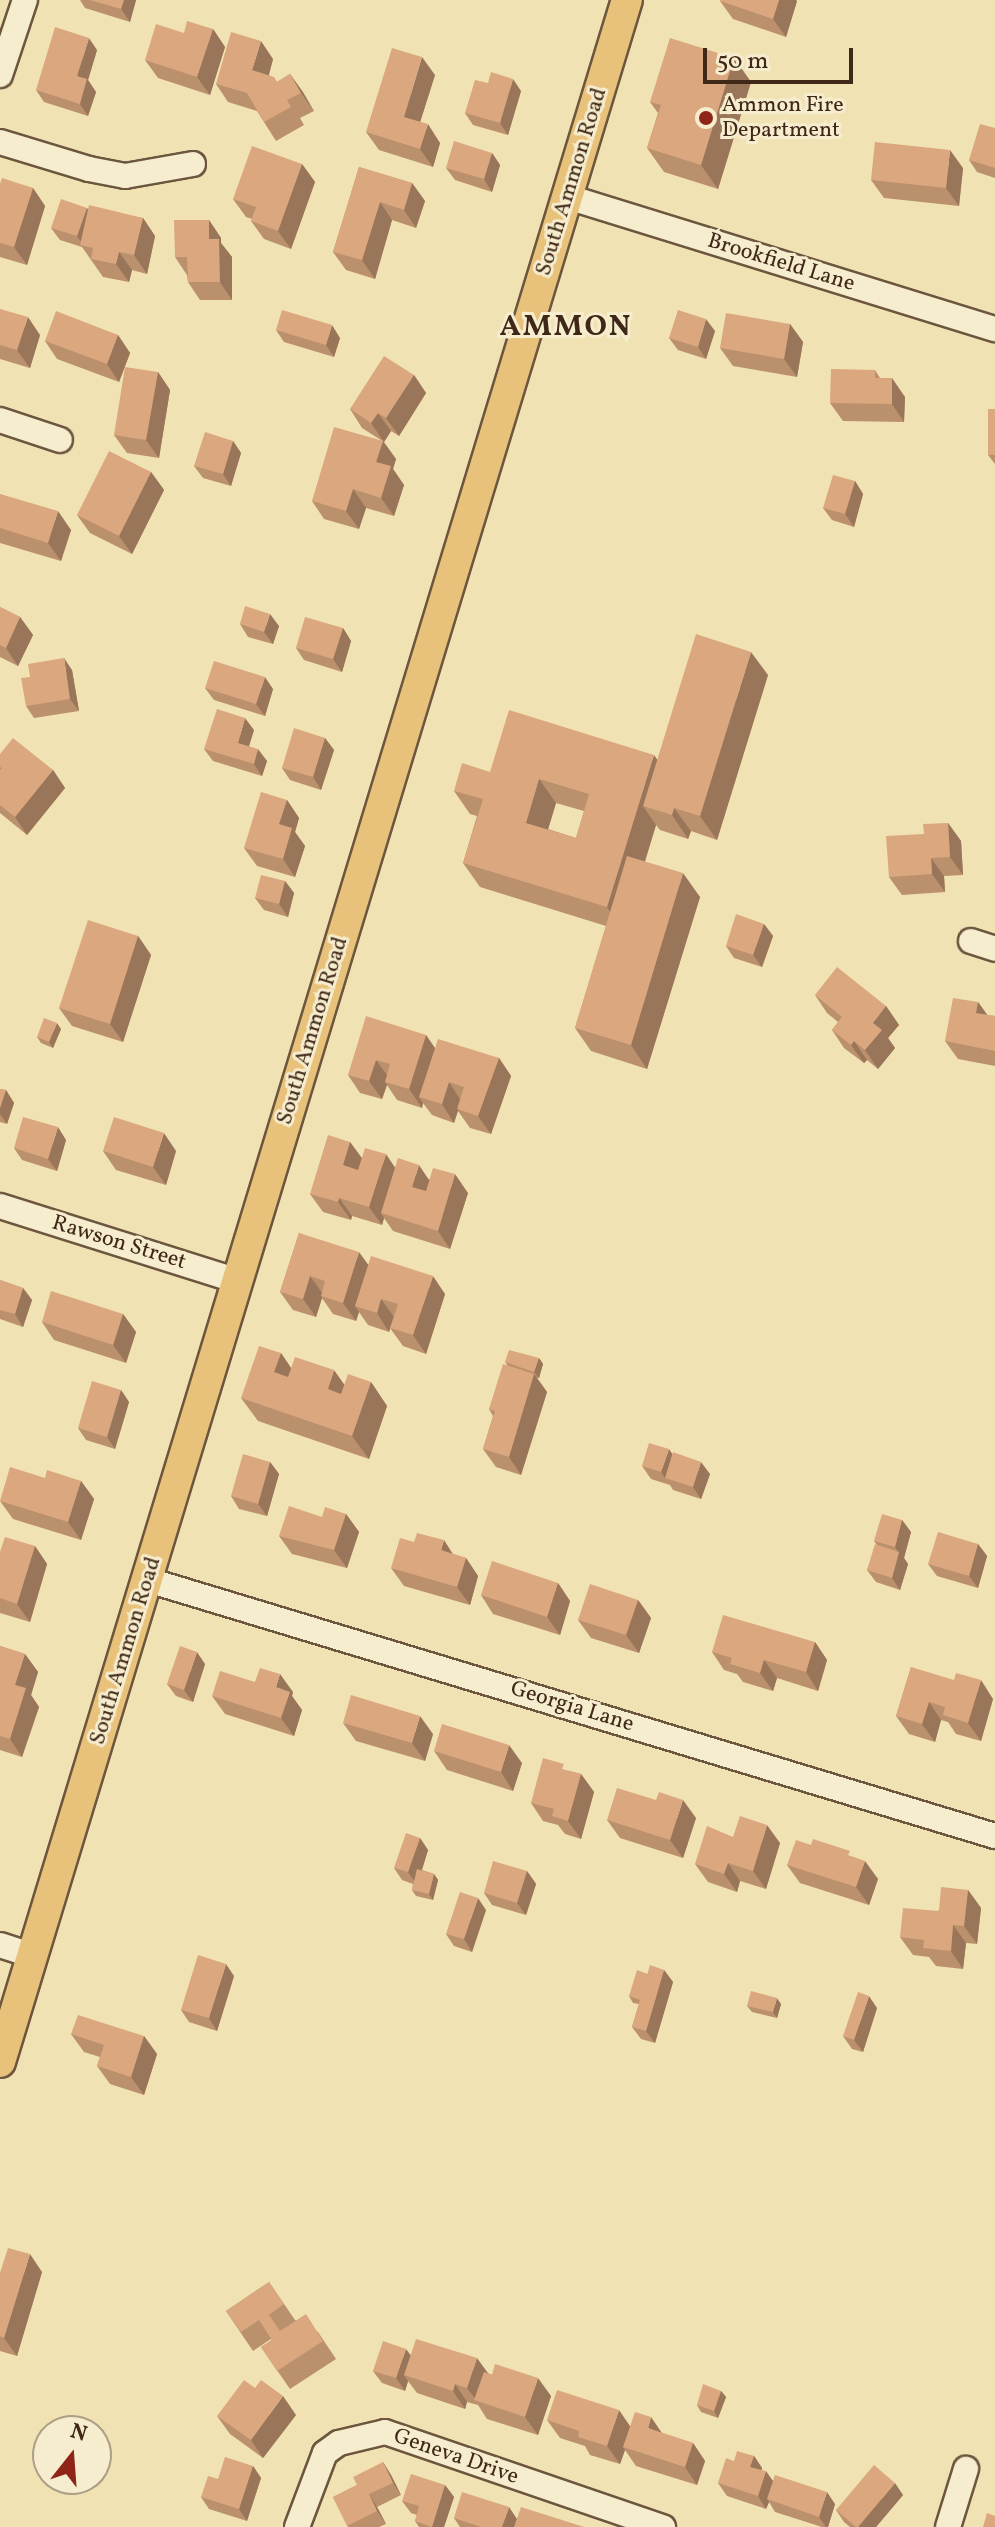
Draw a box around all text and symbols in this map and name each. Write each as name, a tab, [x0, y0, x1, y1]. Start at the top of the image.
scale bar	[707, 32, 857, 82]
text: 50 m	[717, 45, 769, 79]
street label: South Ammon Road	[531, 85, 613, 279]
place label: Ammon Fire Department	[722, 92, 844, 144]
marker: Ammon Fire Department	[697, 109, 715, 127]
street label: Brookfield Lane	[704, 228, 858, 298]
district label: AMMON	[499, 309, 633, 345]
street label: South Ammon Road	[272, 934, 354, 1128]
street label: Rawson Street	[49, 1210, 189, 1276]
street label: South Ammon Road	[85, 1554, 167, 1748]
street label: Georgia Lane	[507, 1676, 637, 1738]
north arrow	[32, 2415, 112, 2495]
text: N	[66, 2416, 91, 2451]
street label: Geneva Drive	[390, 2423, 522, 2491]

